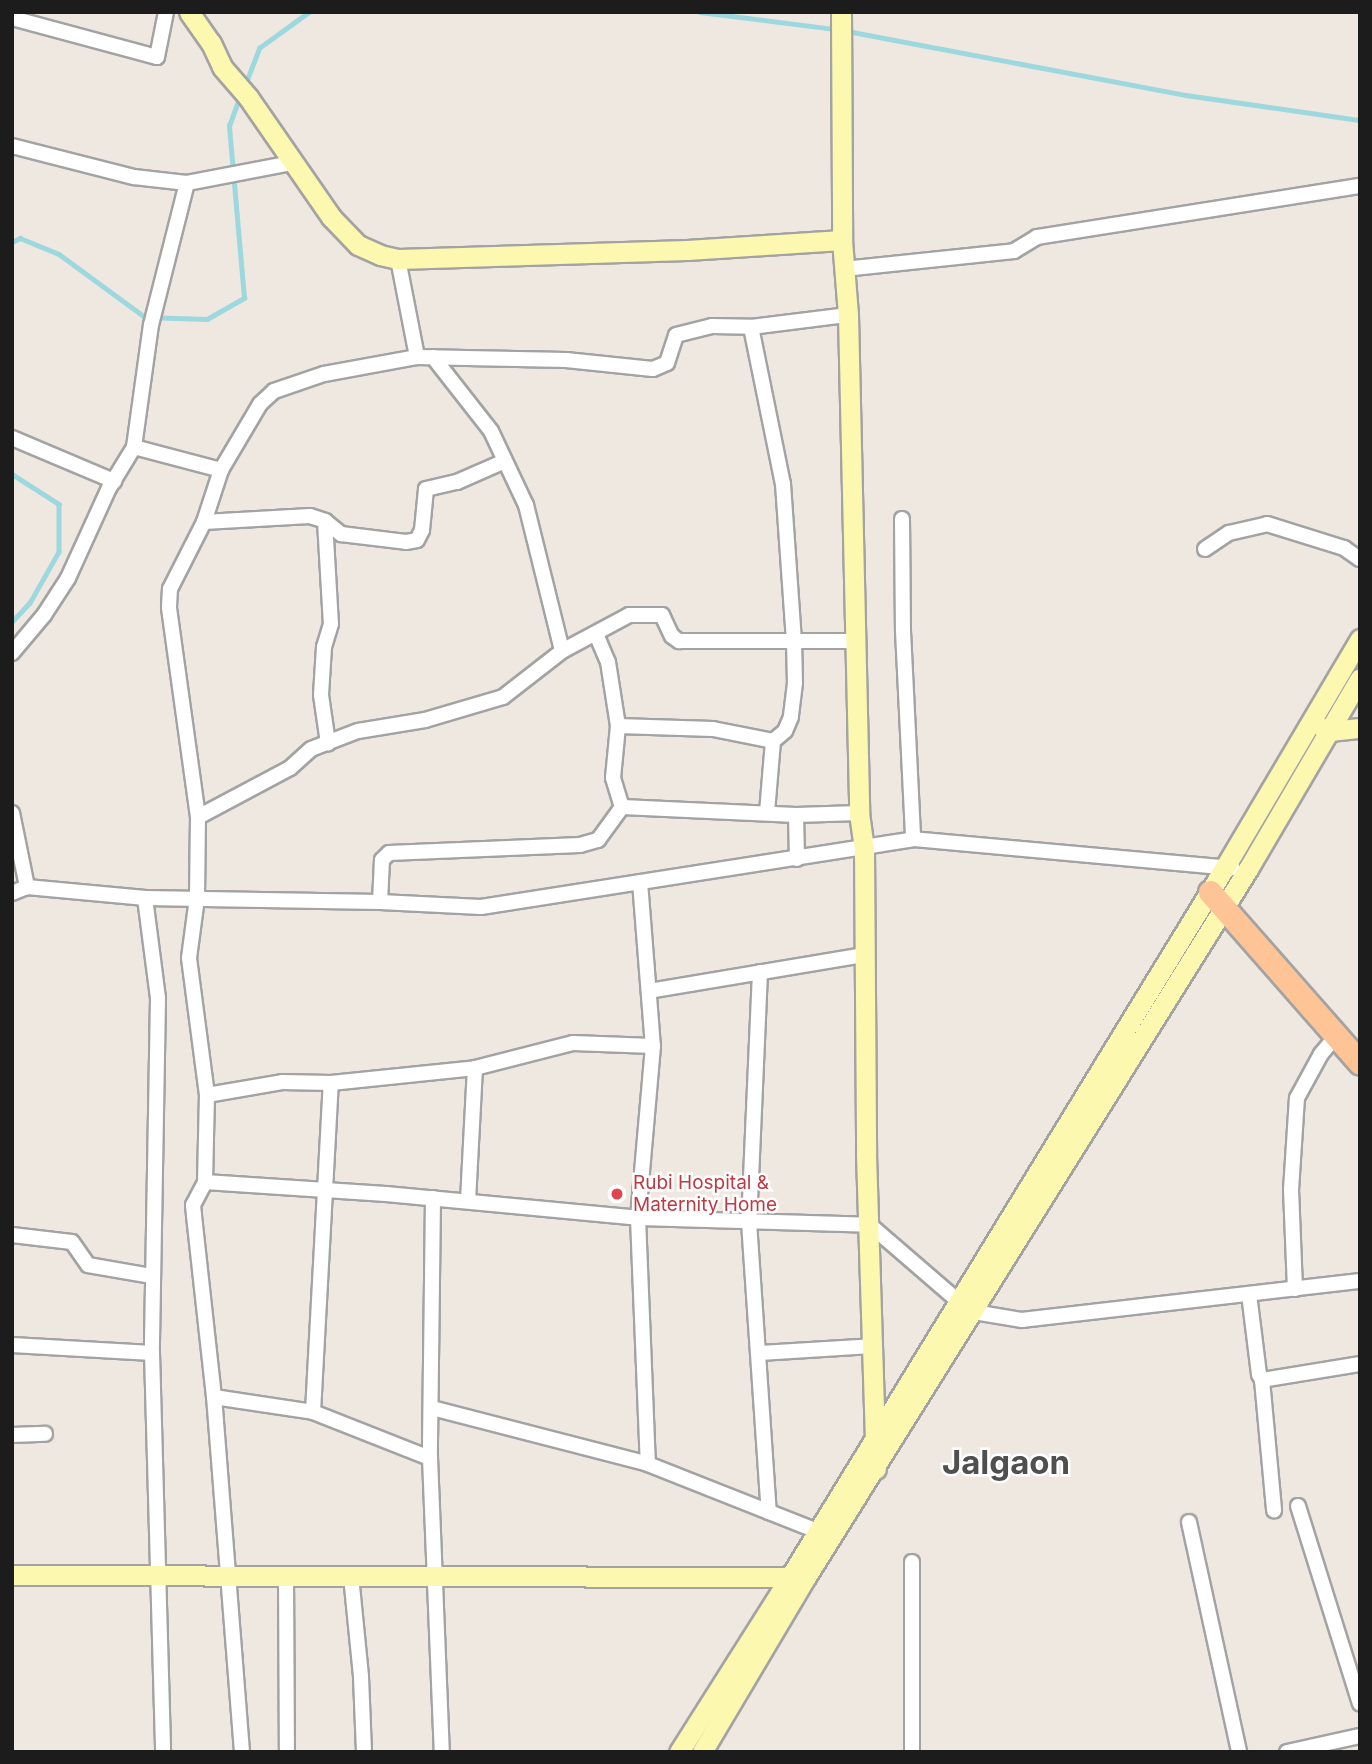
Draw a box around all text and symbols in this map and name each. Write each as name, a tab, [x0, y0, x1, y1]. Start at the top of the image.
place label: Rubi Hospital & Maternity Home	[633, 1172, 777, 1216]
marker: Rubi Hospital & Maternity Home	[607, 1184, 627, 1204]
district label: Jalgaon	[942, 1443, 1070, 1483]

